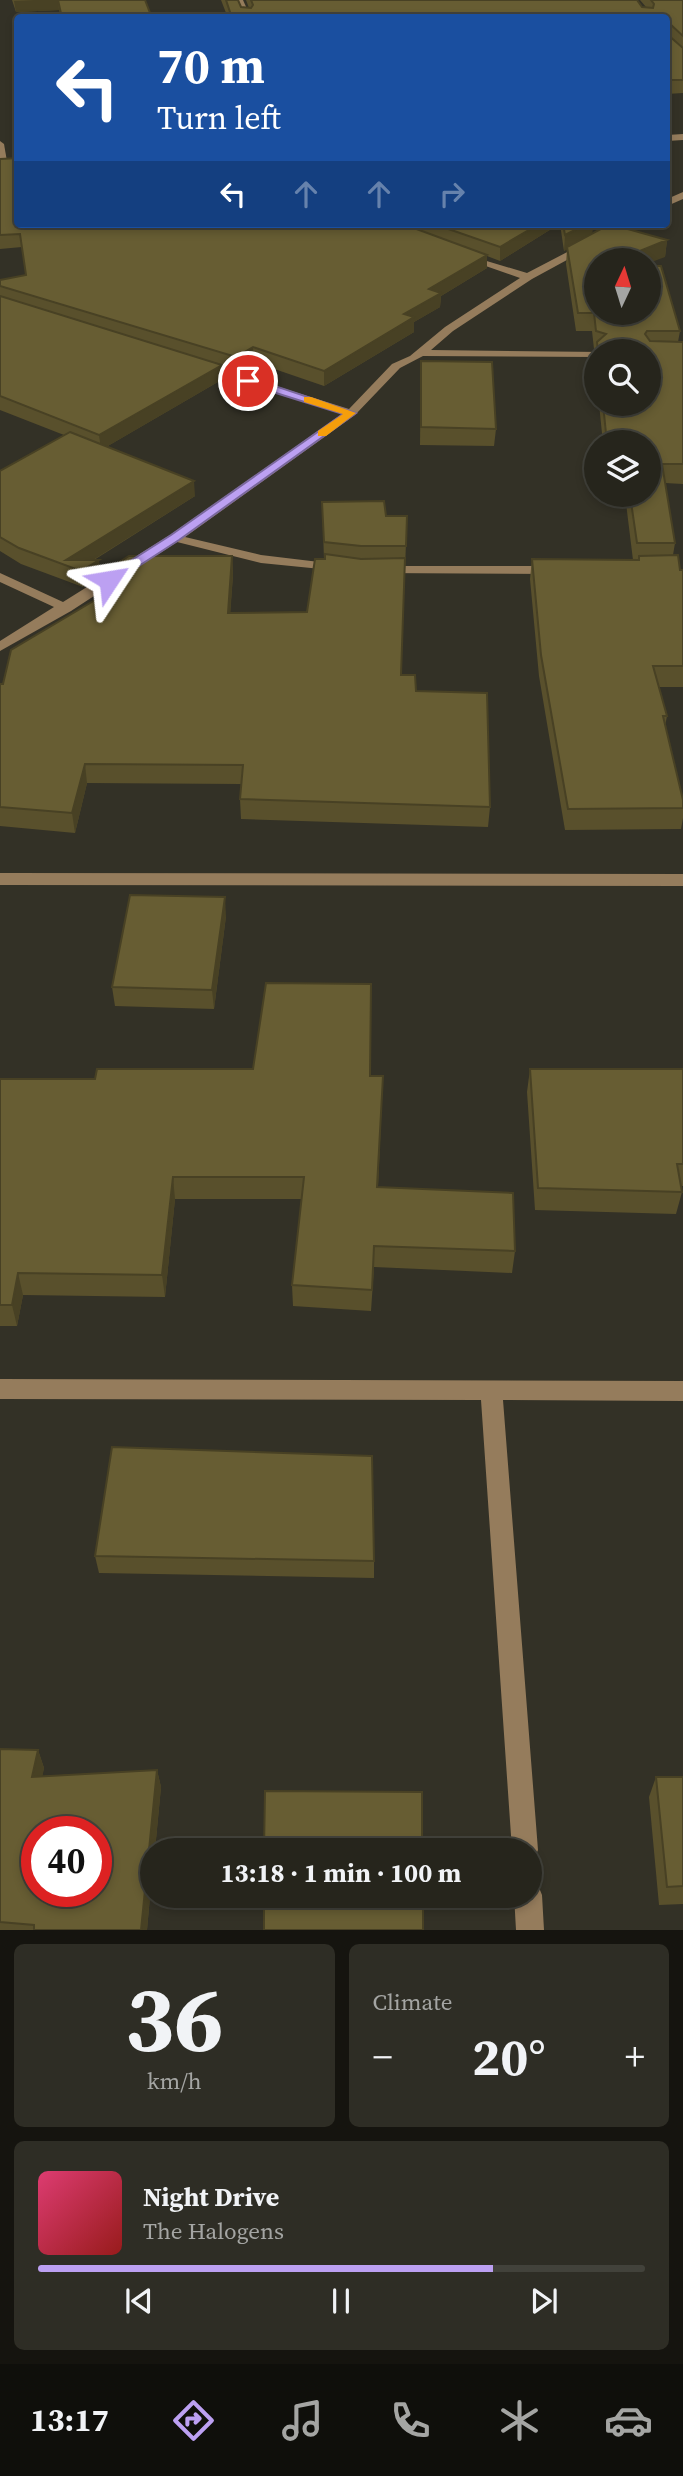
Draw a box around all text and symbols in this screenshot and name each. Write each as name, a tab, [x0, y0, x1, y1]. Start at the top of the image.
text: 70 m	[157, 32, 265, 99]
icon: left	[42, 42, 133, 133]
text: Turn left	[157, 96, 281, 140]
icon: left	[214, 175, 252, 213]
icon: ahead	[287, 175, 325, 213]
icon: ahead	[360, 175, 398, 213]
icon: right	[433, 175, 471, 213]
north arrow	[584, 248, 662, 326]
map controls	[584, 248, 661, 507]
button: search	[584, 339, 661, 416]
pin	[218, 351, 278, 411]
icon: arrive	[229, 362, 267, 400]
button: layers	[584, 430, 661, 507]
position arrow	[72, 543, 146, 617]
speed limit sign: 40	[21, 1816, 112, 1907]
text: 13:18 · 1 min · 100 m	[221, 1855, 461, 1891]
text: 36	[125, 1957, 224, 2081]
text: Climate	[373, 1986, 452, 2018]
text: 20°	[472, 2021, 545, 2092]
text: −	[373, 2031, 393, 2083]
text: +	[625, 2031, 645, 2083]
text: km/h	[147, 2065, 202, 2097]
text: Night Drive	[143, 2179, 279, 2215]
text: The Halogens	[143, 2215, 284, 2247]
icon: previous	[120, 2282, 158, 2320]
icon: pause	[322, 2282, 360, 2320]
icon: next	[525, 2282, 563, 2320]
icon: directions	[169, 2396, 218, 2445]
icon: music	[278, 2396, 327, 2445]
icon: phone	[386, 2396, 435, 2445]
icon: climate	[495, 2396, 544, 2445]
icon: car	[604, 2396, 653, 2445]
text: 13:17	[30, 2398, 109, 2442]

